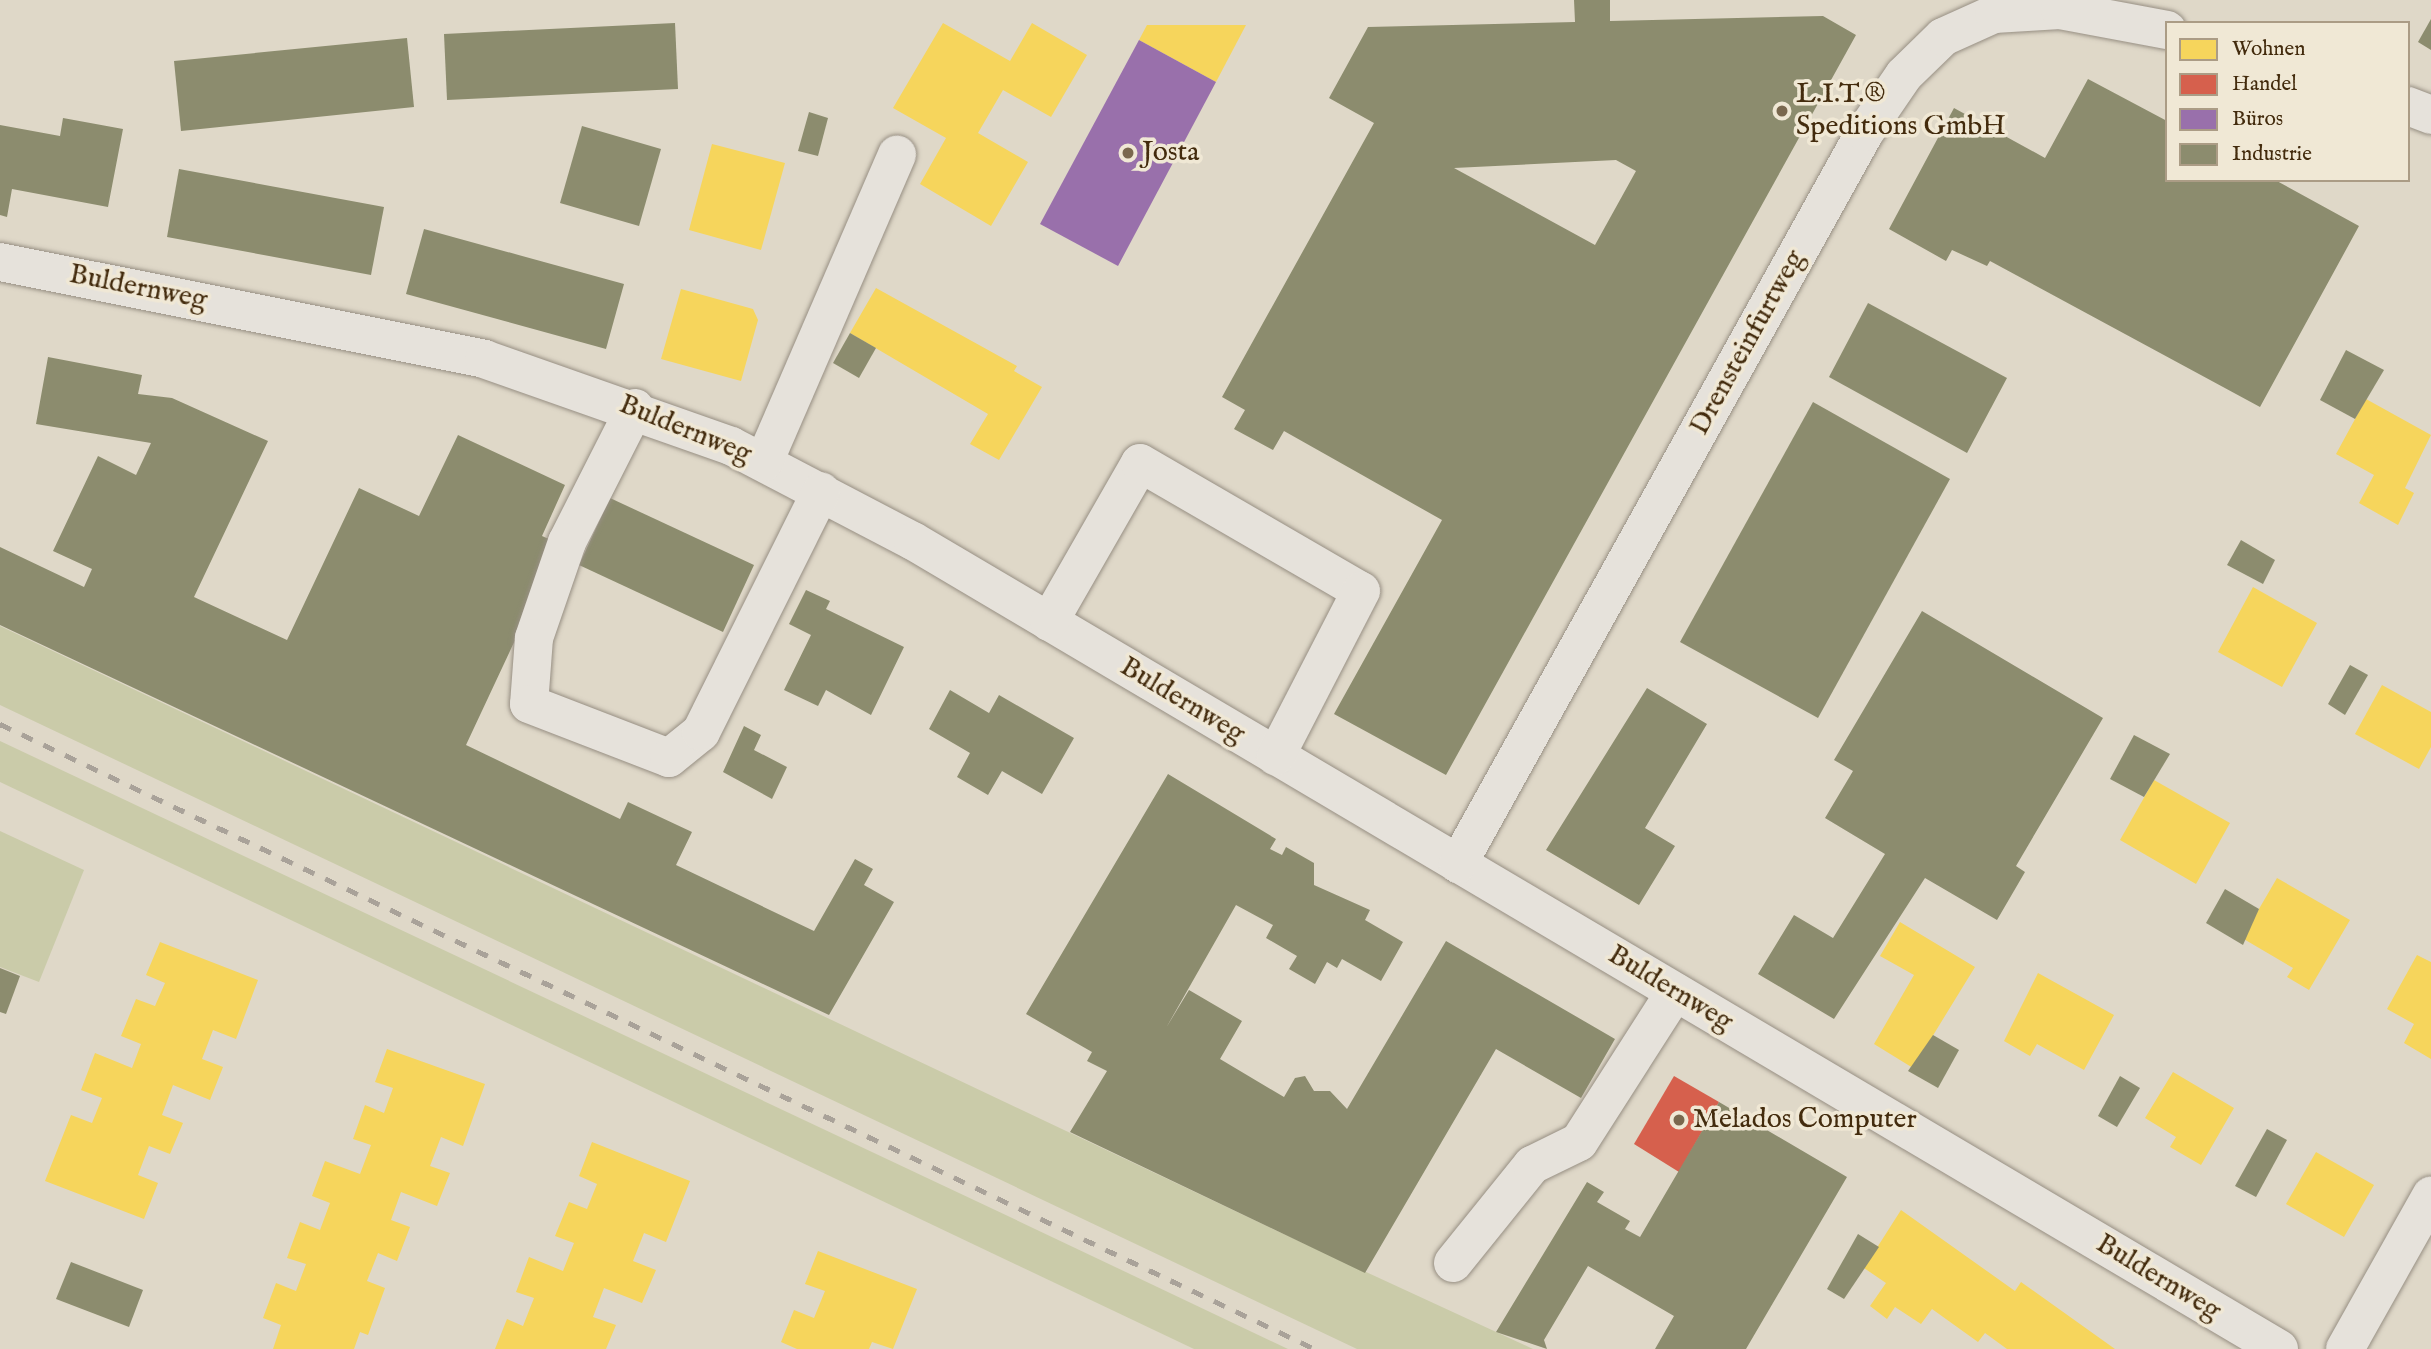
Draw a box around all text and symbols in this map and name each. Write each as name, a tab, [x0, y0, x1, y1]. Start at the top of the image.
legend	[2165, 21, 2410, 182]
text: Wohnen	[2232, 36, 2305, 63]
text: Handel	[2232, 71, 2297, 98]
place label: L.I.T.® Speditions GmbH	[1796, 78, 2006, 144]
marker: L.I.T.® Speditions GmbH	[1774, 103, 1790, 119]
text: Büros	[2232, 106, 2283, 133]
place label: Josta	[1142, 136, 1199, 170]
text: Industrie	[2232, 141, 2312, 168]
marker: Josta	[1120, 145, 1136, 161]
street label: Drensteinfurtweg	[1683, 245, 1813, 441]
street label: Buldernweg	[66, 258, 210, 318]
street label: Buldernweg	[614, 388, 756, 472]
street label: Buldernweg	[1114, 651, 1250, 751]
street label: Buldernweg	[1602, 939, 1738, 1039]
place label: Melados Computer	[1693, 1103, 1917, 1137]
marker: Melados Computer	[1671, 1112, 1687, 1128]
street label: Buldernweg	[2090, 1228, 2226, 1328]

